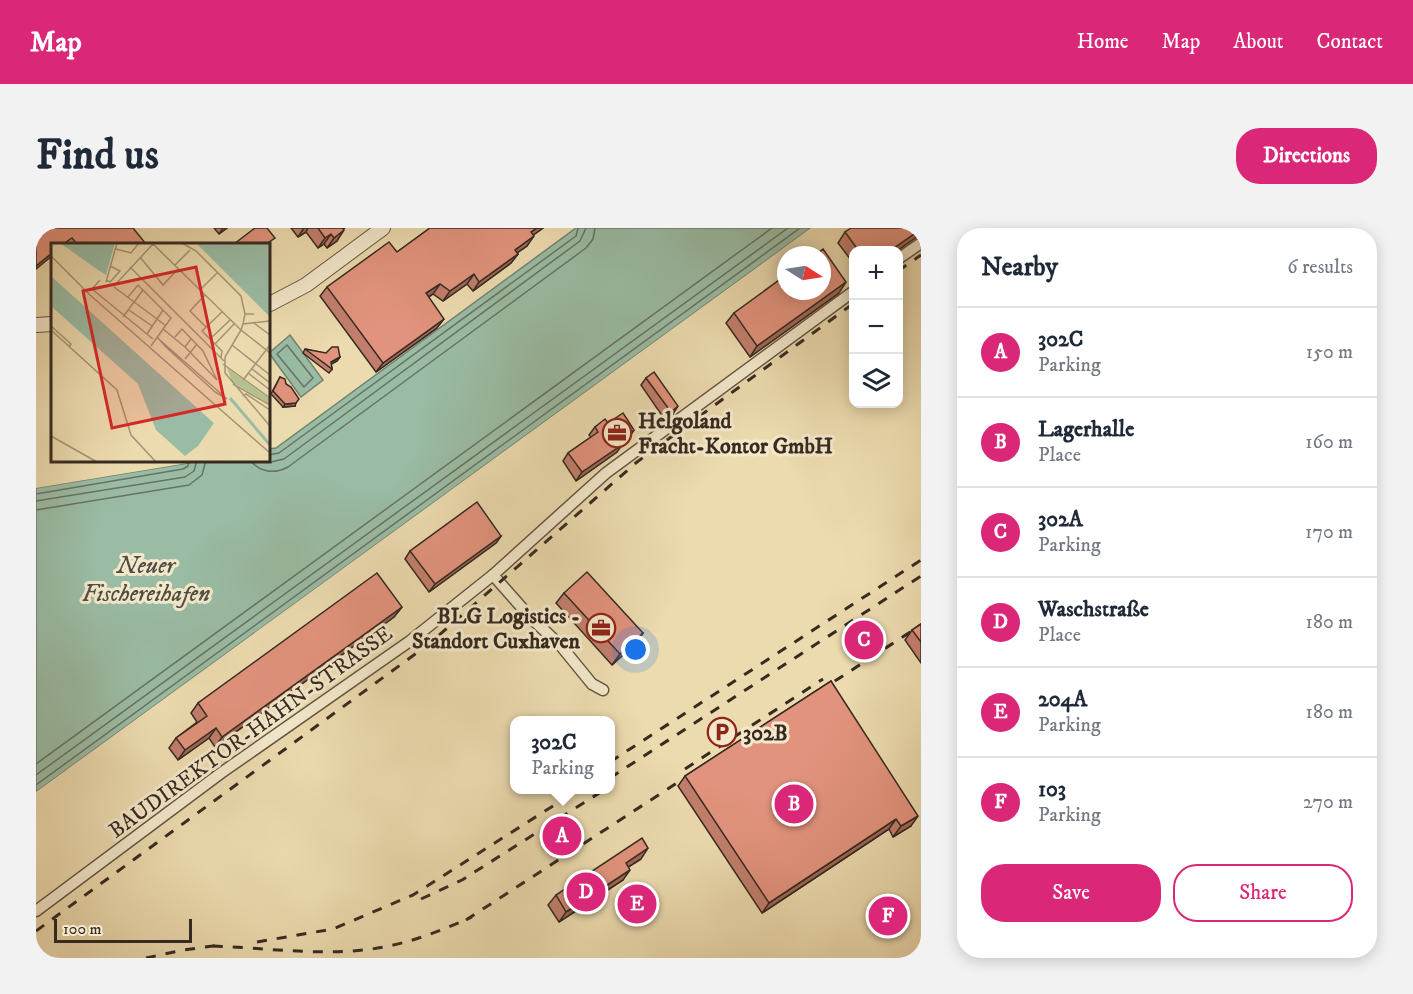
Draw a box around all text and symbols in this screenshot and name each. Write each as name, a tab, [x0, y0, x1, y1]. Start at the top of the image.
text: Map	[30, 25, 82, 60]
text: Home	[1077, 29, 1129, 55]
text: Map	[1162, 29, 1200, 55]
text: About	[1233, 29, 1284, 55]
text: Contact	[1317, 29, 1383, 55]
button: Directions	[1236, 128, 1377, 184]
text: Find us	[36, 130, 159, 182]
inset map	[51, 243, 270, 462]
north arrow	[777, 246, 831, 300]
map controls	[849, 246, 903, 408]
button: +	[849, 246, 903, 300]
text: Nearby	[981, 251, 1058, 284]
text: 6 results	[1287, 255, 1353, 280]
button: −	[849, 300, 903, 354]
text: 302C	[1038, 326, 1083, 353]
text: A	[994, 340, 1007, 365]
text: 150 m	[1306, 340, 1353, 365]
text: Parking	[1038, 353, 1101, 378]
button: layers	[849, 354, 903, 408]
place label: Helgoland Fracht-Kontor GmbH	[638, 408, 833, 460]
text: Lagerhalle	[1038, 416, 1134, 443]
office icon: Helgoland Fracht-Kontor GmbH	[601, 417, 633, 449]
text: B	[994, 430, 1007, 455]
text: 160 m	[1305, 430, 1353, 455]
text: Place	[1038, 443, 1081, 468]
text: 302A	[1038, 506, 1083, 533]
text: C	[994, 520, 1007, 545]
text: 170 m	[1305, 520, 1353, 545]
text: Parking	[1038, 533, 1101, 558]
water label: Neuer Fischereihafen	[82, 551, 210, 609]
text: Waschstraße	[1038, 596, 1149, 623]
place label: BLG Logistics - Standort Cuxhaven	[412, 603, 580, 655]
text: D	[993, 610, 1008, 635]
text: 180 m	[1306, 610, 1353, 635]
office icon: BLG Logistics - Standort Cuxhaven	[585, 612, 617, 644]
pin: C	[844, 618, 884, 662]
street label: BAUDIREKTOR-HAHN-STRASSE	[104, 620, 398, 844]
text: Place	[1038, 623, 1081, 648]
your location	[621, 635, 650, 664]
text: 204A	[1038, 686, 1087, 713]
text: E	[993, 700, 1008, 725]
text: 180 m	[1306, 700, 1353, 725]
text: Parking	[1038, 713, 1101, 738]
popup	[510, 716, 615, 794]
parking icon: 302B	[706, 716, 738, 748]
place label: 302B	[743, 720, 788, 747]
text: 302C	[531, 729, 577, 756]
text: Parking	[531, 756, 594, 781]
text: 103	[1038, 776, 1066, 803]
pin: B	[774, 782, 813, 826]
text: F	[994, 790, 1007, 815]
text: 270 m	[1303, 790, 1353, 815]
text: Parking	[1038, 803, 1101, 828]
pin: A	[542, 814, 582, 858]
button: Save	[981, 864, 1161, 922]
button: Share	[1173, 864, 1353, 922]
pin: D	[566, 870, 606, 914]
pin: E	[618, 882, 656, 926]
pin: F	[868, 894, 908, 938]
scale bar	[54, 916, 192, 944]
text: 100 m	[63, 919, 102, 939]

